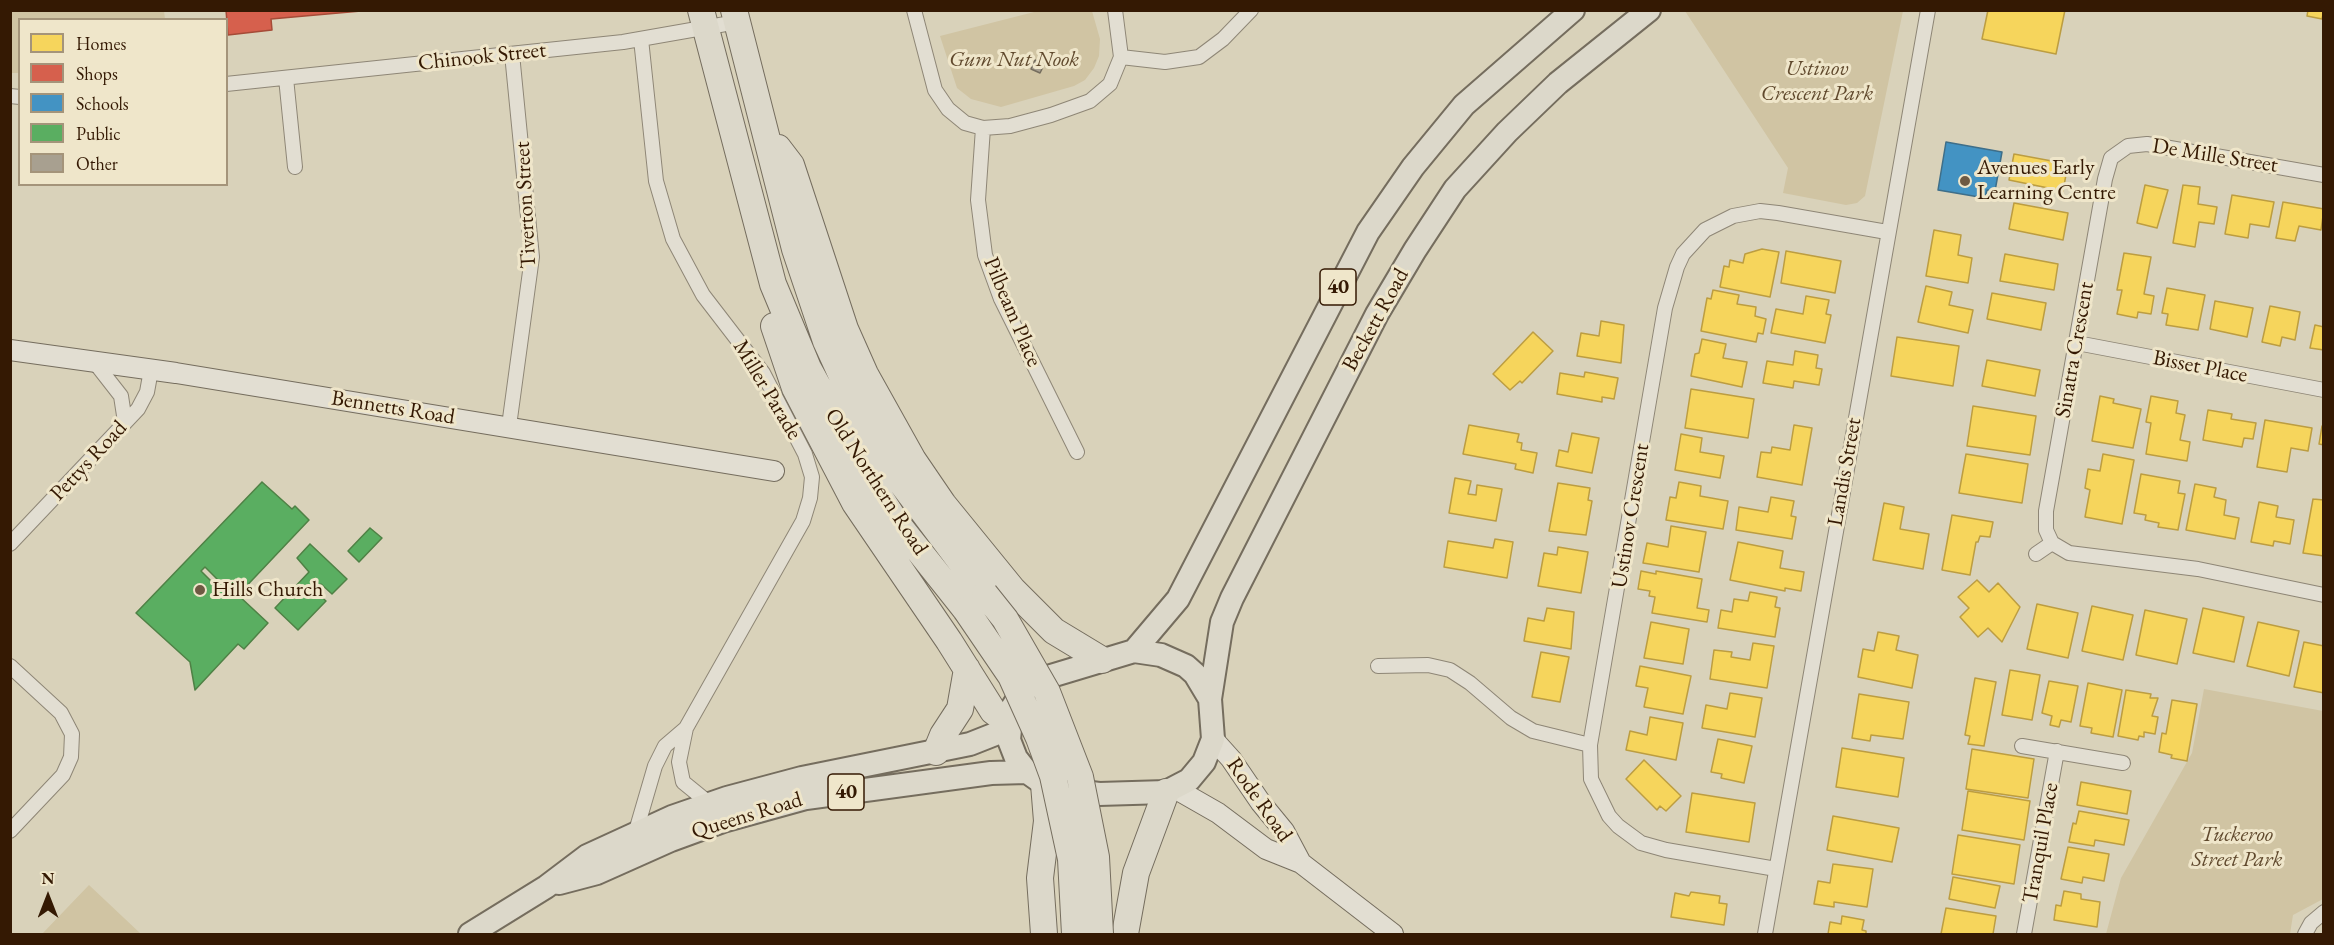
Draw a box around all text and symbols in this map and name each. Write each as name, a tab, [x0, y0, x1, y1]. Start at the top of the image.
legend	[18, 18, 228, 186]
text: Homes	[76, 32, 126, 55]
street label: Chinook Street	[417, 37, 547, 77]
park label: Gum Nut Nook	[949, 47, 1079, 73]
park label: Ustinov Crescent Park	[1761, 56, 1873, 107]
text: Shops	[76, 62, 118, 85]
text: Schools	[76, 92, 129, 115]
text: Public	[76, 122, 120, 145]
street label: De Mille Street	[2150, 133, 2280, 179]
street label: Tiverton Street	[509, 141, 543, 269]
text: Other	[76, 152, 118, 175]
place label: Avenues Early Learning Centre	[1977, 155, 2116, 206]
marker: Avenues Early Learning Centre	[1958, 174, 1972, 188]
street label: Pilbeam Place	[977, 253, 1047, 371]
street label: Beckett Road	[1337, 264, 1415, 376]
road number: 40	[1320, 269, 1356, 305]
street label: Sinatra Crescent	[2050, 280, 2100, 420]
street label: Miller Parade	[727, 335, 807, 445]
street label: Bisset Place	[2151, 345, 2249, 389]
street label: Bennetts Road	[329, 385, 457, 431]
street label: Old Northern Road	[819, 404, 933, 560]
street label: Pettys Road	[45, 415, 133, 507]
street label: Landis Street	[1822, 416, 1868, 528]
street label: Ustinov Crescent	[1607, 442, 1655, 590]
place label: Hills Church	[212, 577, 323, 603]
marker: Hills Church	[193, 583, 207, 597]
street label: Rode Road	[1220, 753, 1298, 847]
road number: 40	[828, 774, 864, 810]
street label: Tranquil Place	[2017, 781, 2065, 905]
street label: Queens Road	[688, 787, 806, 845]
park label: Tuckeroo Street Park	[2191, 822, 2283, 873]
north arrow	[18, 867, 78, 927]
text: N	[42, 868, 54, 889]

